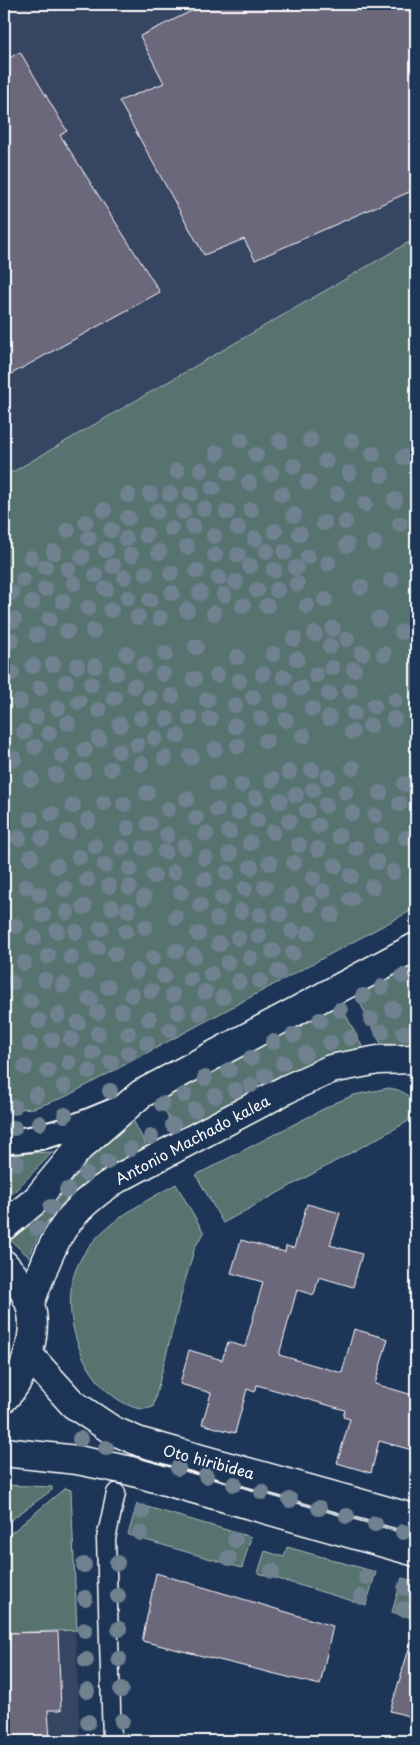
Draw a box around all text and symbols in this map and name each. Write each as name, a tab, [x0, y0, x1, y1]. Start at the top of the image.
street label: Antonio Machado kalea	[110, 1088, 274, 1190]
street label: Oto hiribidea	[161, 1438, 258, 1484]

